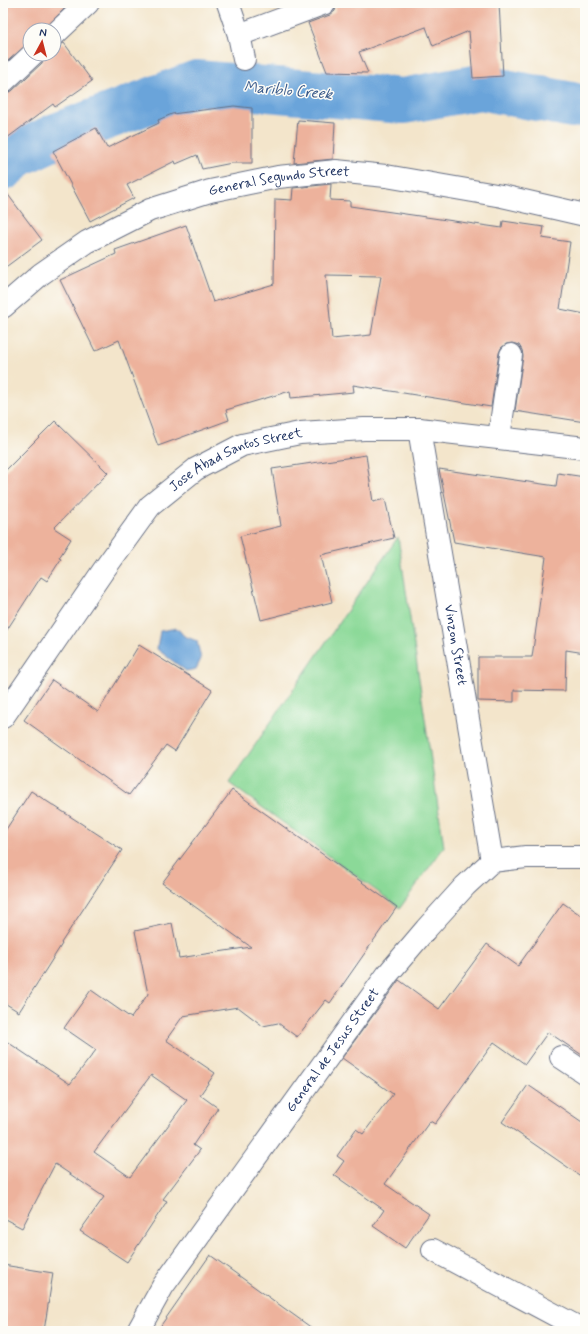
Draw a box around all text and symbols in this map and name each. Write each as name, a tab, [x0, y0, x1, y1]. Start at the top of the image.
north arrow	[22, 22, 62, 62]
text: N	[39, 26, 48, 40]
water label: Mariblo Creek	[243, 77, 334, 105]
street label: General Segundo Street	[207, 162, 351, 200]
street label: Jose Abad Santos Street	[166, 424, 305, 496]
street label: Vinzon Street	[440, 603, 471, 687]
street label: General de Jesus Street	[282, 984, 384, 1116]

